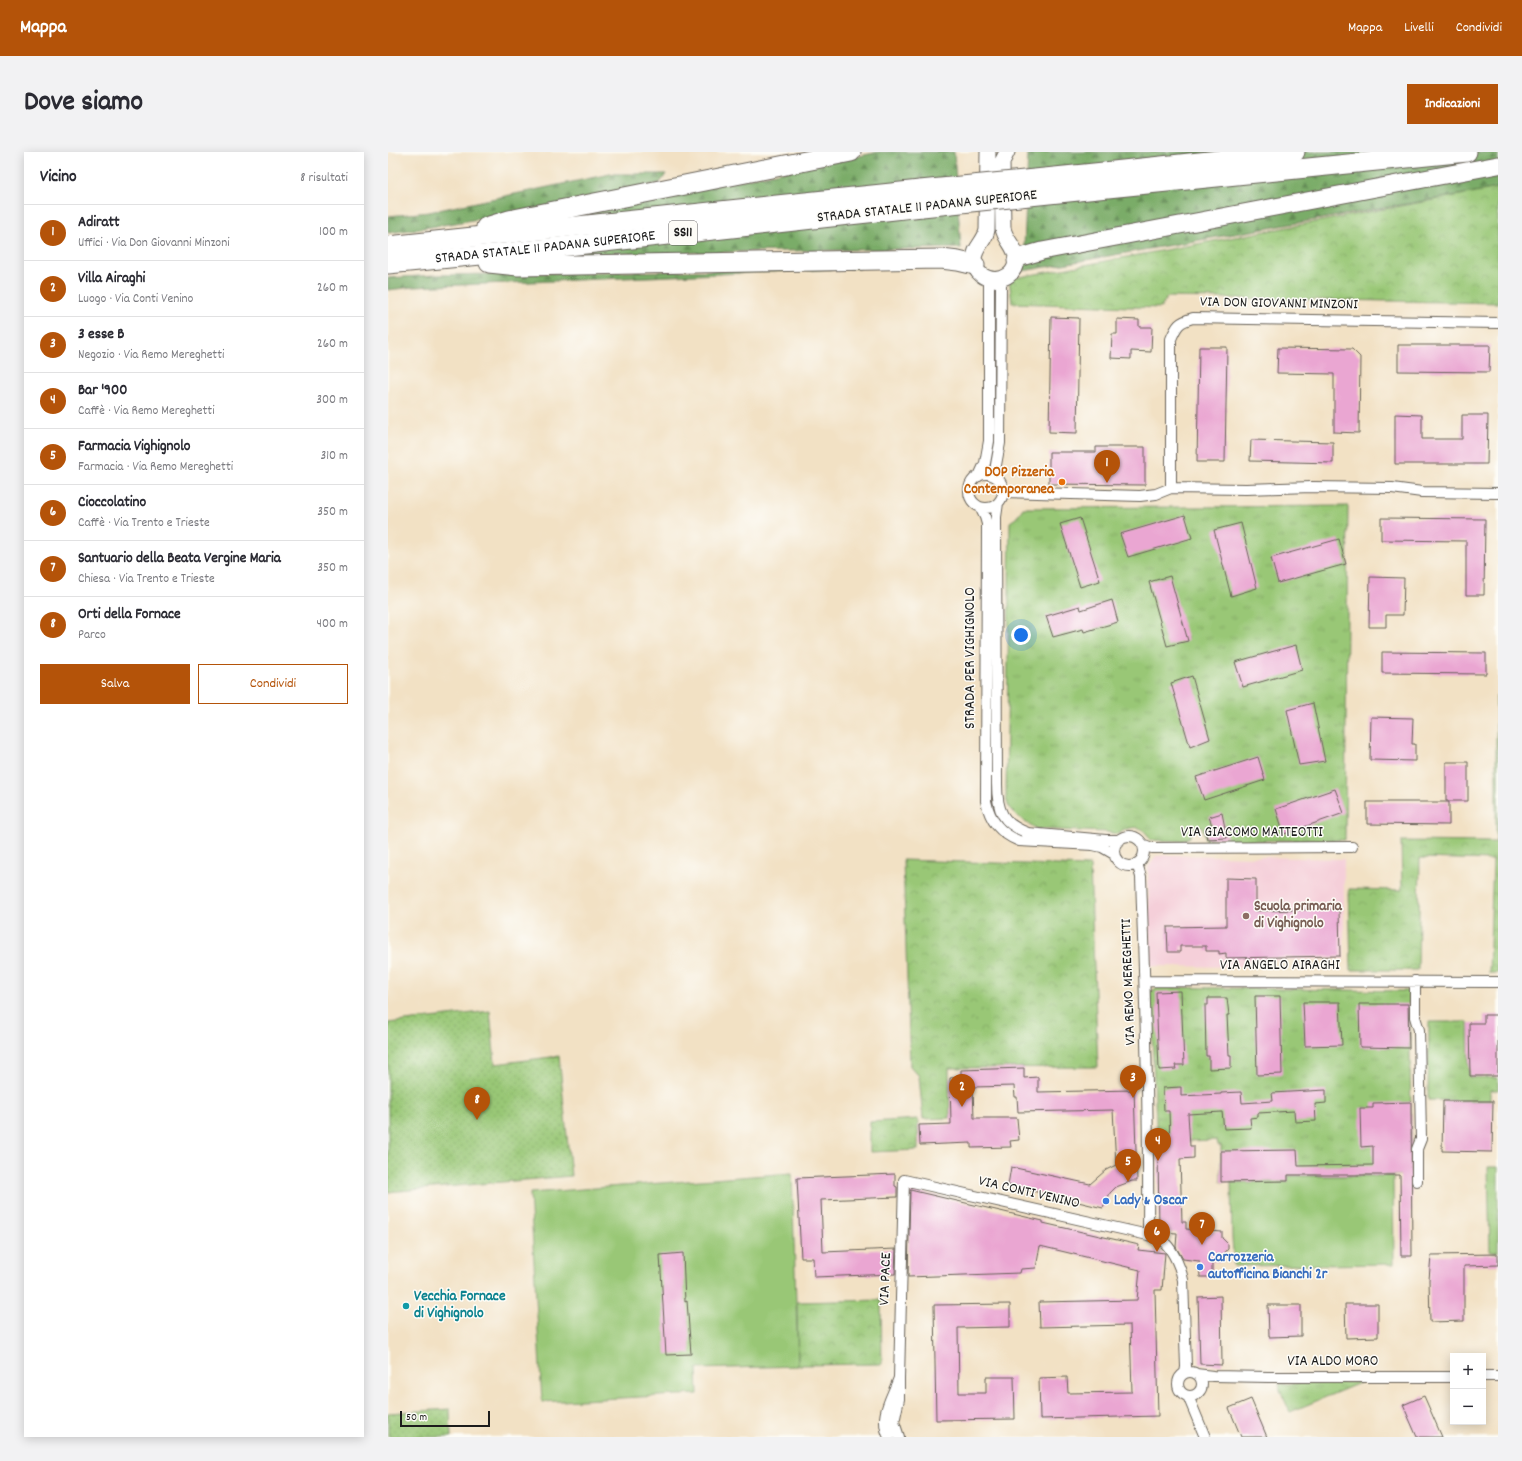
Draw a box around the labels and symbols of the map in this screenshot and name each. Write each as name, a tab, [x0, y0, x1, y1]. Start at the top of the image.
street label: STRADA STATALE 11 PADANA SUPERIORE	[816, 184, 1038, 229]
road number: SS11	[669, 221, 697, 245]
street label: STRADA STATALE 11 PADANA SUPERIORE	[434, 225, 657, 270]
street label: VIA DON GIOVANNI MINZONI	[1200, 292, 1359, 316]
pin: 1	[1094, 450, 1120, 483]
place label: DOP Pizzeria Contemporanea	[964, 462, 1055, 501]
marker: DOP Pizzeria Contemporanea	[1057, 477, 1067, 487]
street label: STRADA PER VIGHIGNOLO	[960, 587, 982, 729]
your location	[1011, 625, 1031, 645]
street label: VIA GIACOMO MATTEOTTI	[1181, 822, 1323, 844]
place label: Scuola primaria di Vighignolo	[1254, 896, 1343, 935]
marker: Scuola primaria di Vighignolo	[1241, 911, 1251, 921]
street label: VIA REMO MEREGHETTI	[1116, 918, 1142, 1046]
street label: VIA ANGELO AIRAGHI	[1220, 955, 1340, 977]
pin: 3	[1120, 1065, 1146, 1098]
pin: 2	[949, 1074, 975, 1107]
pin: 8	[464, 1087, 490, 1120]
pin: 4	[1145, 1128, 1171, 1161]
pin: 5	[1115, 1149, 1141, 1182]
street label: VIA CONTI VENINO	[976, 1171, 1082, 1215]
place label: Lady & Oscar	[1114, 1190, 1188, 1212]
marker: Lady & Oscar	[1101, 1196, 1111, 1206]
pin: 7	[1189, 1212, 1215, 1245]
pin: 6	[1144, 1219, 1170, 1252]
place label: Carrozzeria autofficina Bianchi 2r	[1208, 1247, 1328, 1286]
street label: VIA PACE	[874, 1252, 898, 1306]
marker: Carrozzeria autofficina Bianchi 2r	[1195, 1262, 1205, 1272]
place label: Vecchia Fornace di Vighignolo	[414, 1286, 506, 1325]
marker: Vecchia Fornace di Vighignolo	[401, 1301, 411, 1311]
street label: VIA ALDO MORO	[1288, 1351, 1378, 1373]
scale bar	[400, 1409, 490, 1428]

